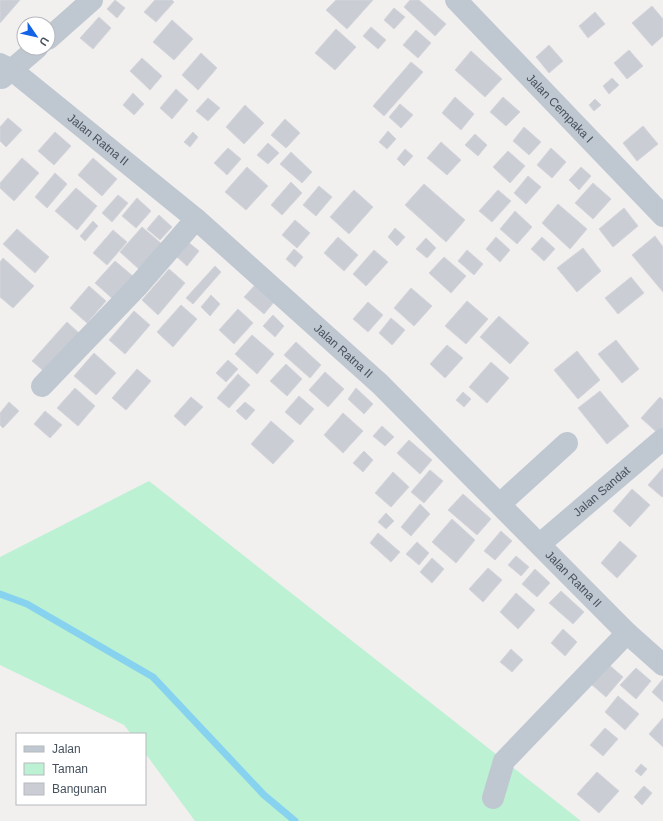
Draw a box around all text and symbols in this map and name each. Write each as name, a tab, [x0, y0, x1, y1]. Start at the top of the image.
north arrow	[16, 16, 56, 56]
text: U	[37, 35, 51, 48]
street label: Jalan Cempaka I	[524, 71, 596, 146]
street label: Jalan Ratna II	[65, 111, 131, 168]
street label: Jalan Ratna II	[311, 321, 376, 381]
street label: Jalan Sandat	[570, 463, 633, 520]
street label: Jalan Ratna II	[542, 548, 605, 610]
legend	[16, 733, 146, 805]
text: Jalan	[52, 742, 81, 756]
text: Taman	[52, 762, 88, 776]
text: Bangunan	[52, 782, 107, 796]

